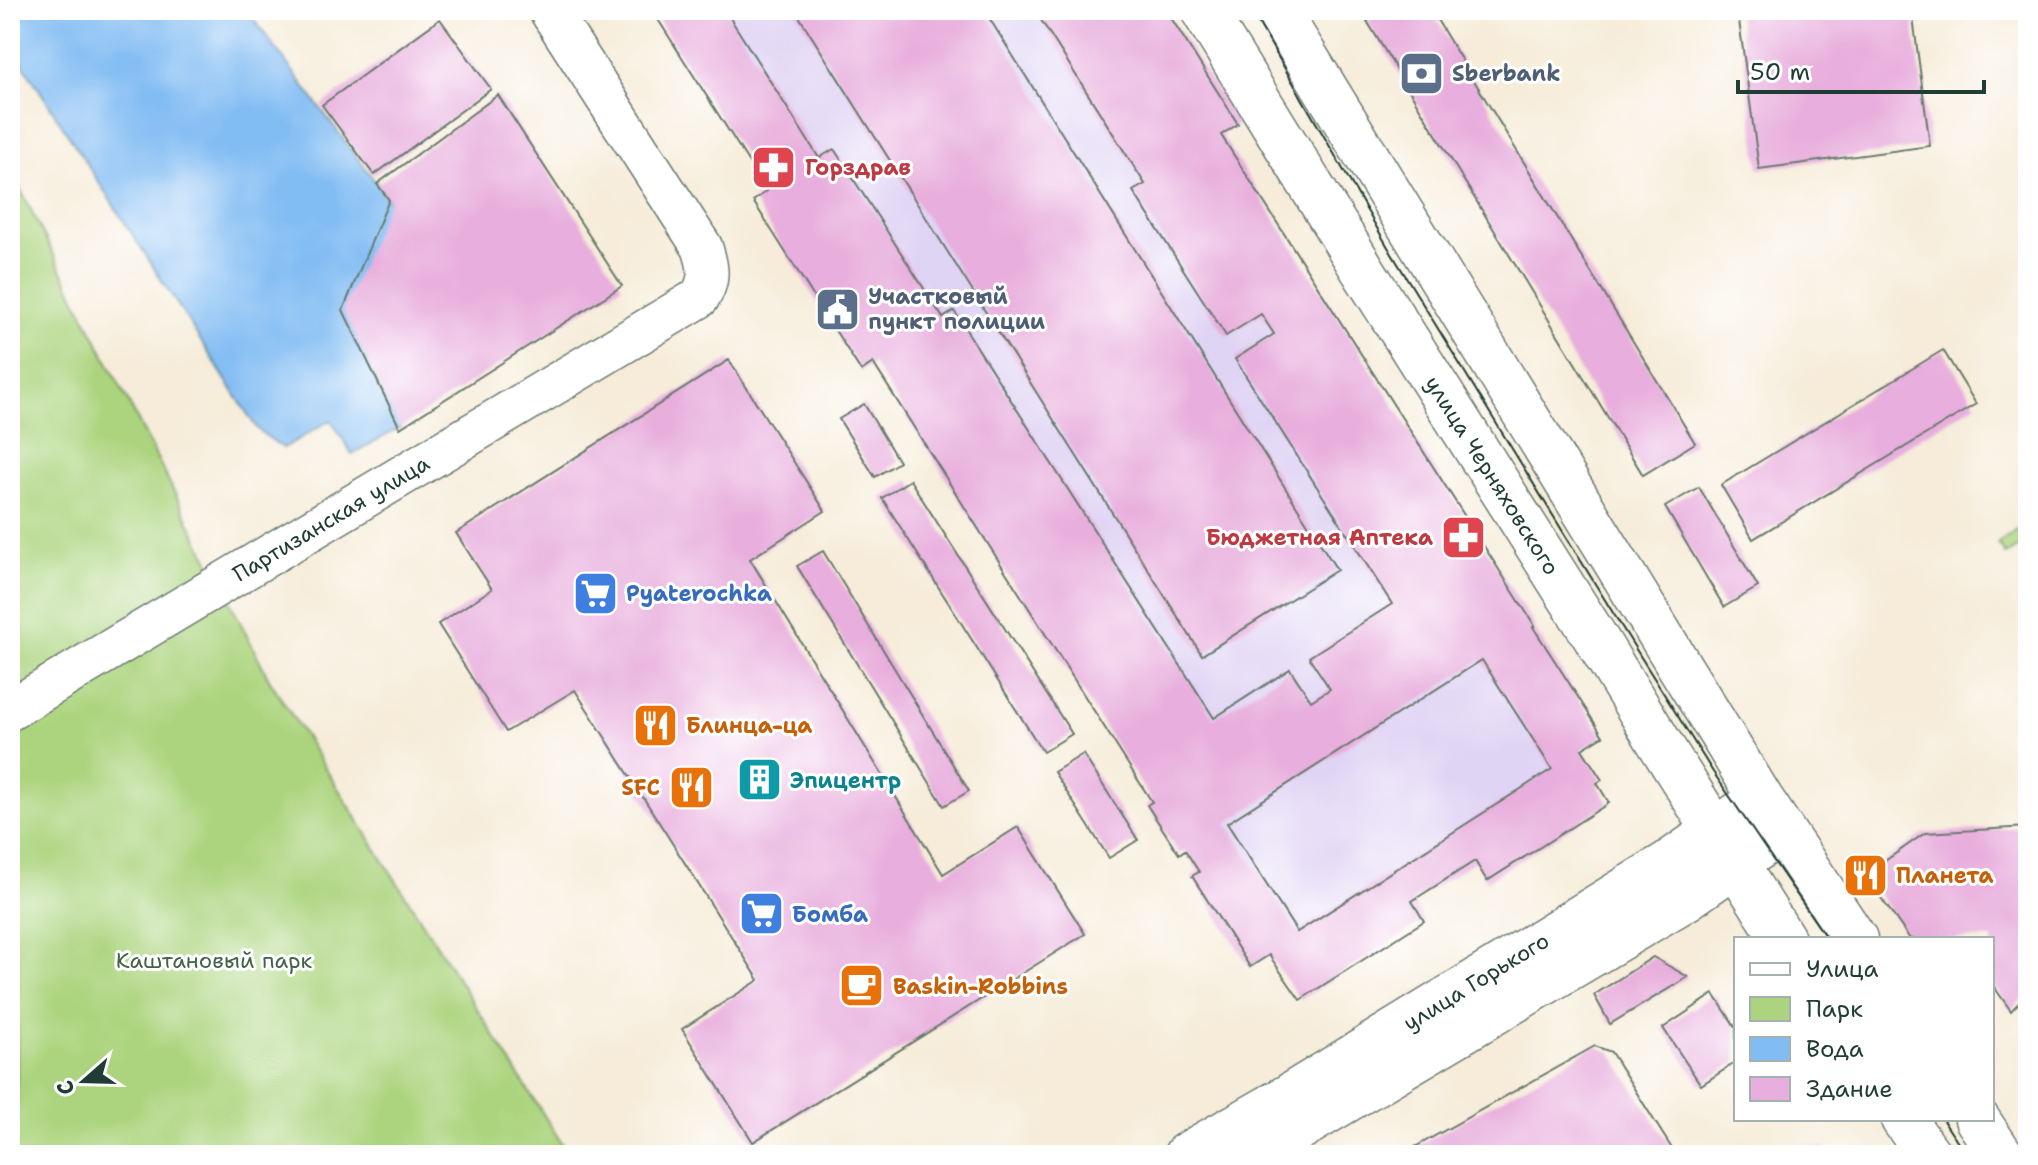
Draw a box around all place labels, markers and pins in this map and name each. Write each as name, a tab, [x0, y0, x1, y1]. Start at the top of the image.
bank icon: Sberbank	[1397, 49, 1445, 97]
place label: Sberbank	[1452, 59, 1561, 88]
pharmacy icon: Горздрав	[750, 143, 798, 191]
place label: Горздрав	[805, 153, 911, 182]
place label: Участковый пункт полиции	[868, 282, 1045, 336]
public building icon: Участковый пункт полиции	[813, 285, 861, 333]
pharmacy icon: Бюджетная Аптека	[1440, 513, 1488, 561]
place label: Бюджетная Аптека	[1206, 523, 1433, 552]
supermarket icon: Pyaterochka	[571, 569, 619, 617]
place label: Pyaterochka	[626, 579, 772, 608]
restaurant icon: Блинца-ца	[631, 701, 679, 749]
place label: Блинца-ца	[686, 711, 812, 740]
building icon: Эпицентр	[735, 756, 783, 804]
restaurant icon: SFC	[667, 763, 715, 811]
place label: Эпицентр	[790, 766, 901, 795]
place label: SFC	[621, 773, 660, 802]
restaurant icon: Планета	[1841, 851, 1889, 899]
place label: Планета	[1896, 861, 1993, 890]
supermarket icon: Бомба	[737, 890, 785, 938]
place label: Бомба	[792, 900, 868, 929]
cafe icon: Baskin-Robbins	[838, 962, 886, 1010]
place label: Baskin-Robbins	[893, 972, 1068, 1001]

